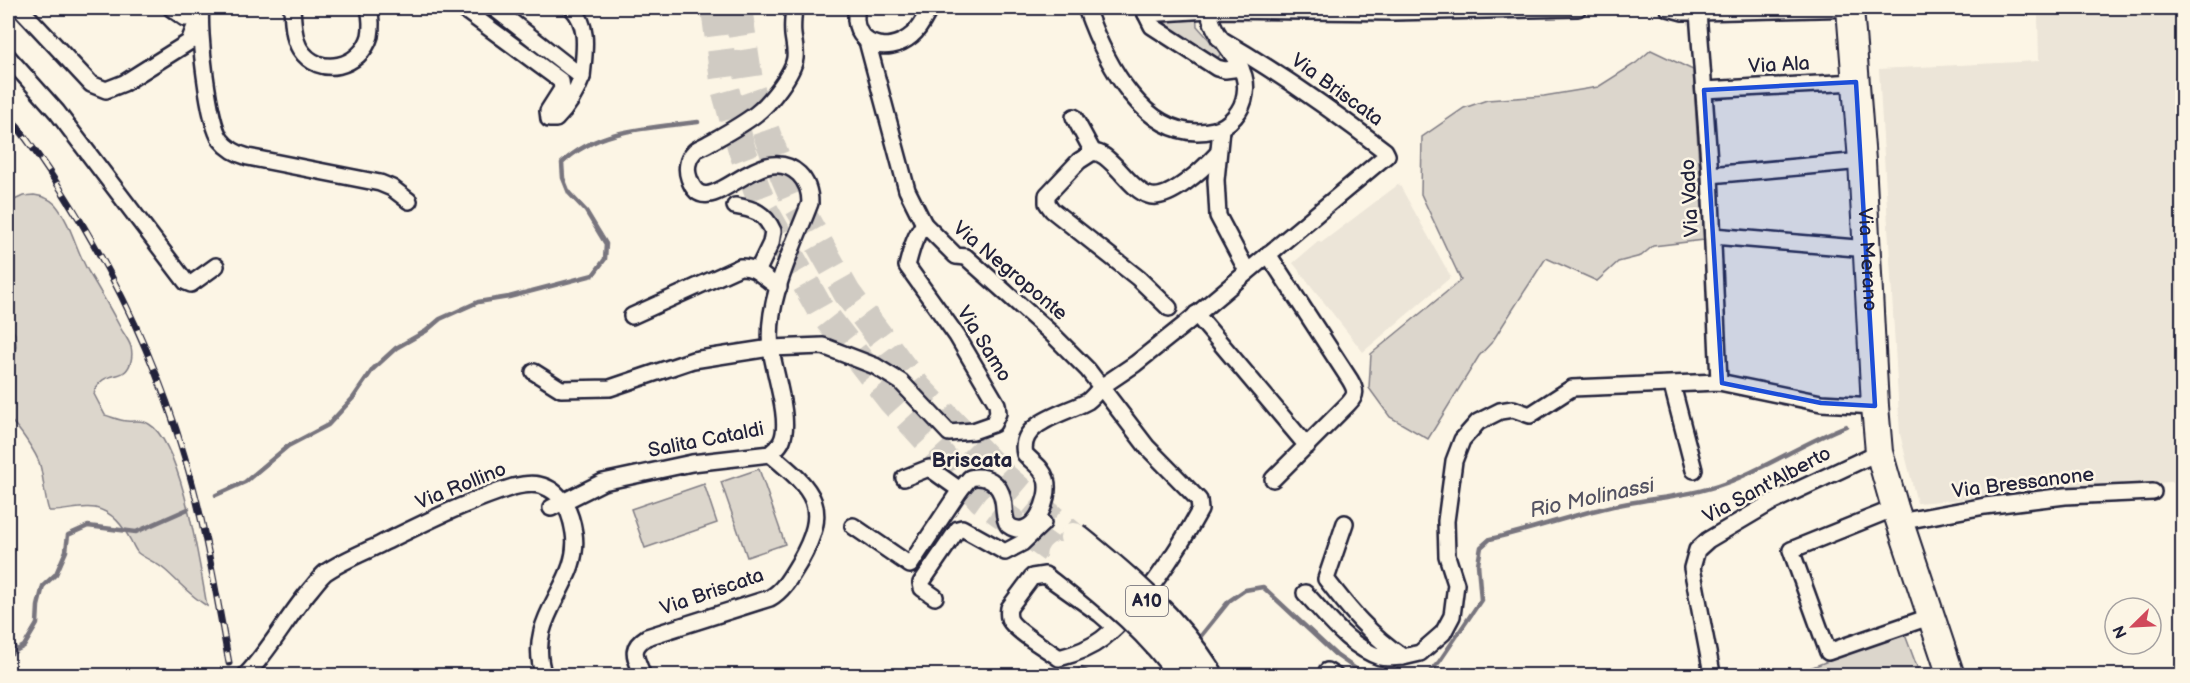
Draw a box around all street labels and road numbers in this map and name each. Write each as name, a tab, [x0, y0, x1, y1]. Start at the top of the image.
street label: Via Briscata	[1286, 49, 1388, 131]
street label: Via Ala	[1748, 51, 1810, 79]
street label: Via Vado	[1676, 158, 1704, 238]
street label: Via Merano	[1852, 207, 1882, 312]
street label: Via Negroponte	[948, 216, 1072, 326]
street label: Via Samo	[951, 302, 1017, 386]
street label: Salita Cataldi	[646, 417, 766, 463]
street label: Via Sant'Alberto	[1699, 441, 1835, 529]
street label: Via Rollino	[412, 457, 510, 515]
street label: Via Bressanone	[1951, 462, 2096, 504]
street label: Via Briscata	[657, 563, 767, 621]
road number: A10	[1126, 586, 1168, 616]

